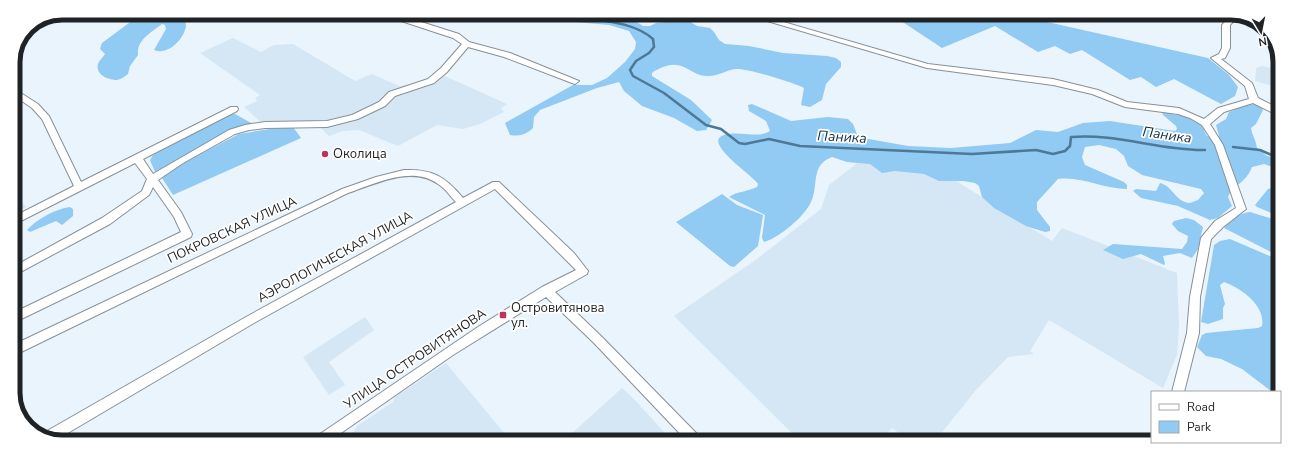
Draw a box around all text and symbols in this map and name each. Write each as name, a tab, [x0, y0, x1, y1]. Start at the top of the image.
north arrow	[1241, 12, 1281, 52]
text: N	[1257, 33, 1268, 49]
water label: Паника	[1141, 122, 1193, 148]
water label: Паника	[817, 126, 867, 148]
place label: Околица	[333, 145, 387, 163]
marker: Околица	[320, 149, 330, 159]
street label: ПОКРОВСКАЯ УЛИЦА	[164, 192, 300, 268]
street label: АЭРОЛОГИЧЕСКАЯ УЛИЦА	[254, 207, 416, 307]
place label: Островитянова ул.	[511, 299, 605, 332]
street label: УЛИЦА ОСТРОВИТЯНОВА	[339, 304, 490, 414]
marker: Островитянова ул.	[498, 310, 508, 320]
legend	[1151, 391, 1281, 443]
text: Road	[1187, 399, 1215, 415]
text: Park	[1187, 419, 1212, 435]

